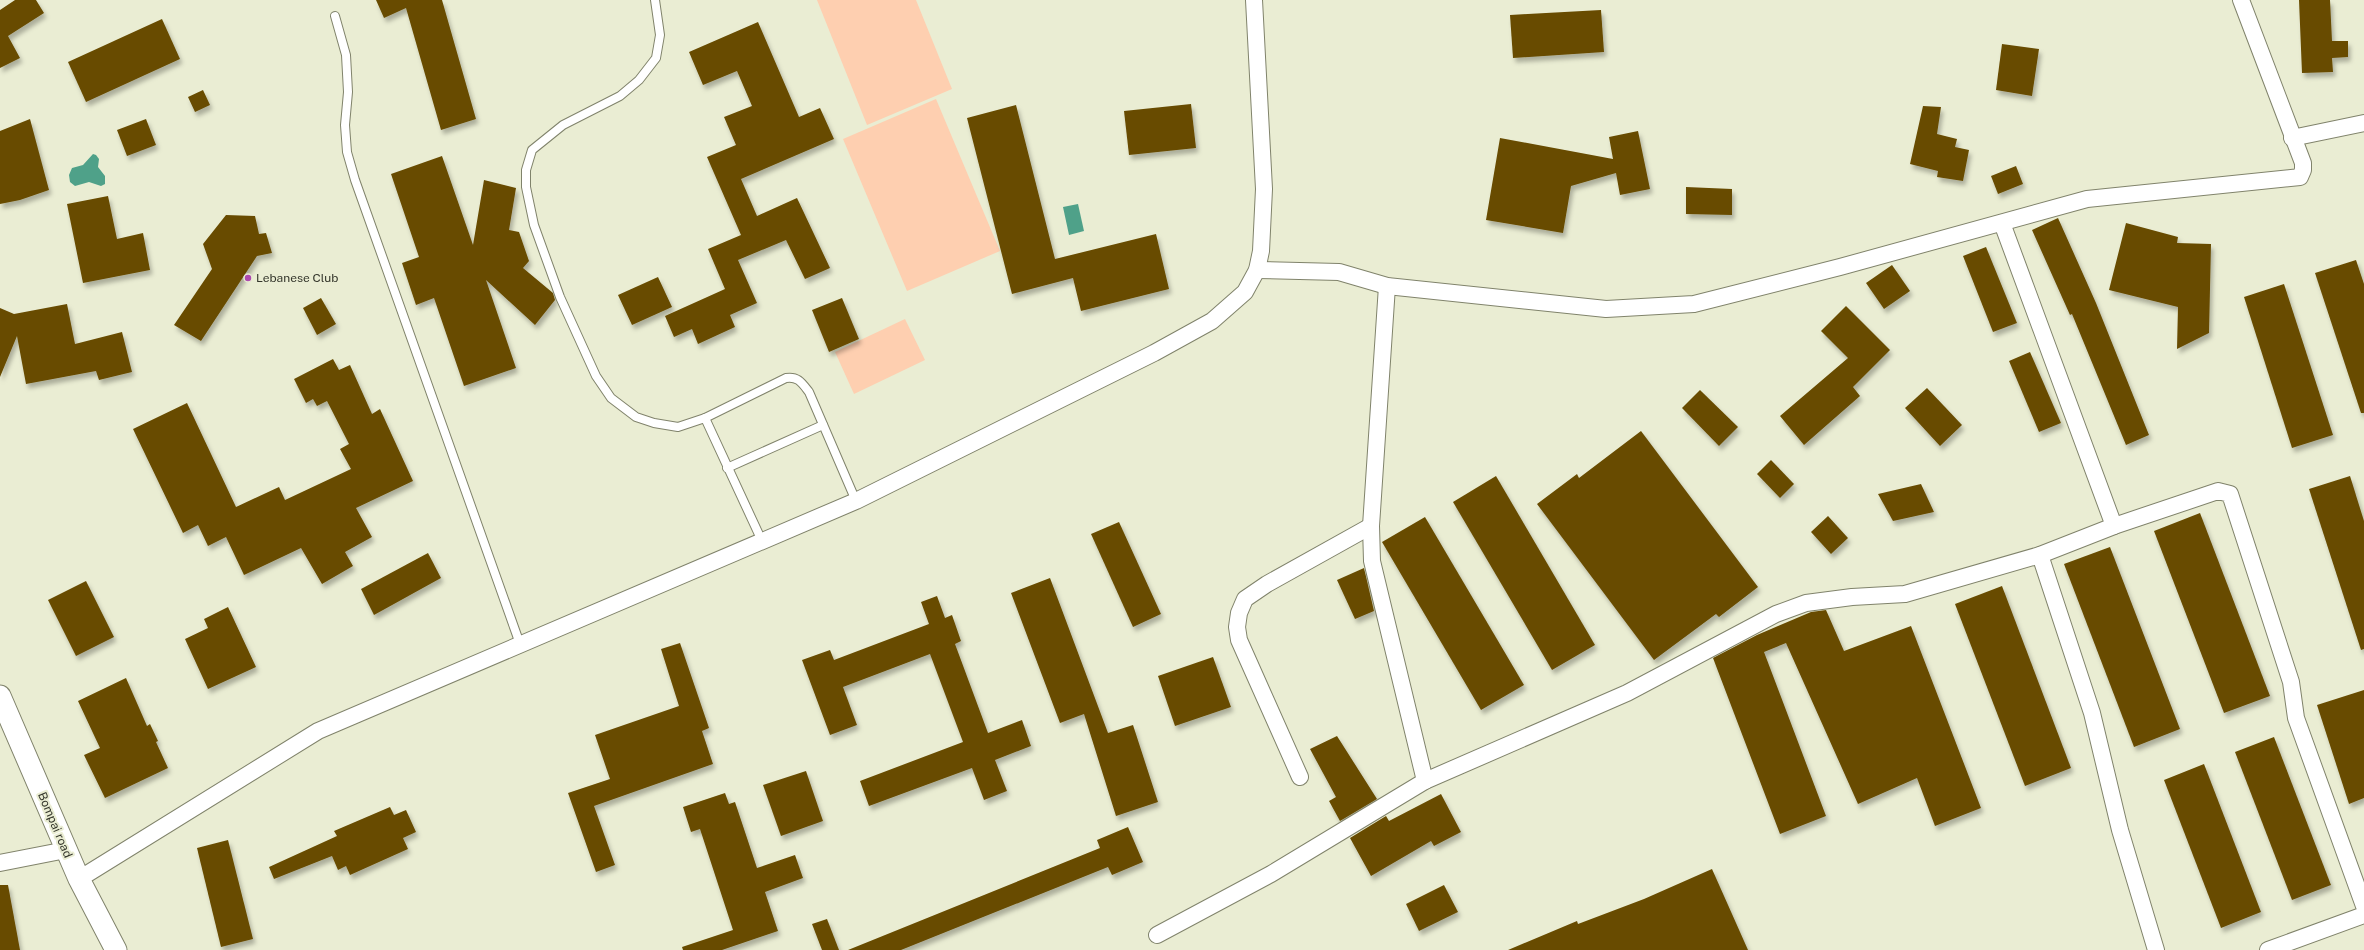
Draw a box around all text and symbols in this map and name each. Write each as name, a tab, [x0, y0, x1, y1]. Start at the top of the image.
place label: Lebanese Club	[256, 271, 339, 285]
marker: Lebanese Club	[243, 273, 253, 283]
street label: Bompai road	[35, 790, 75, 860]

